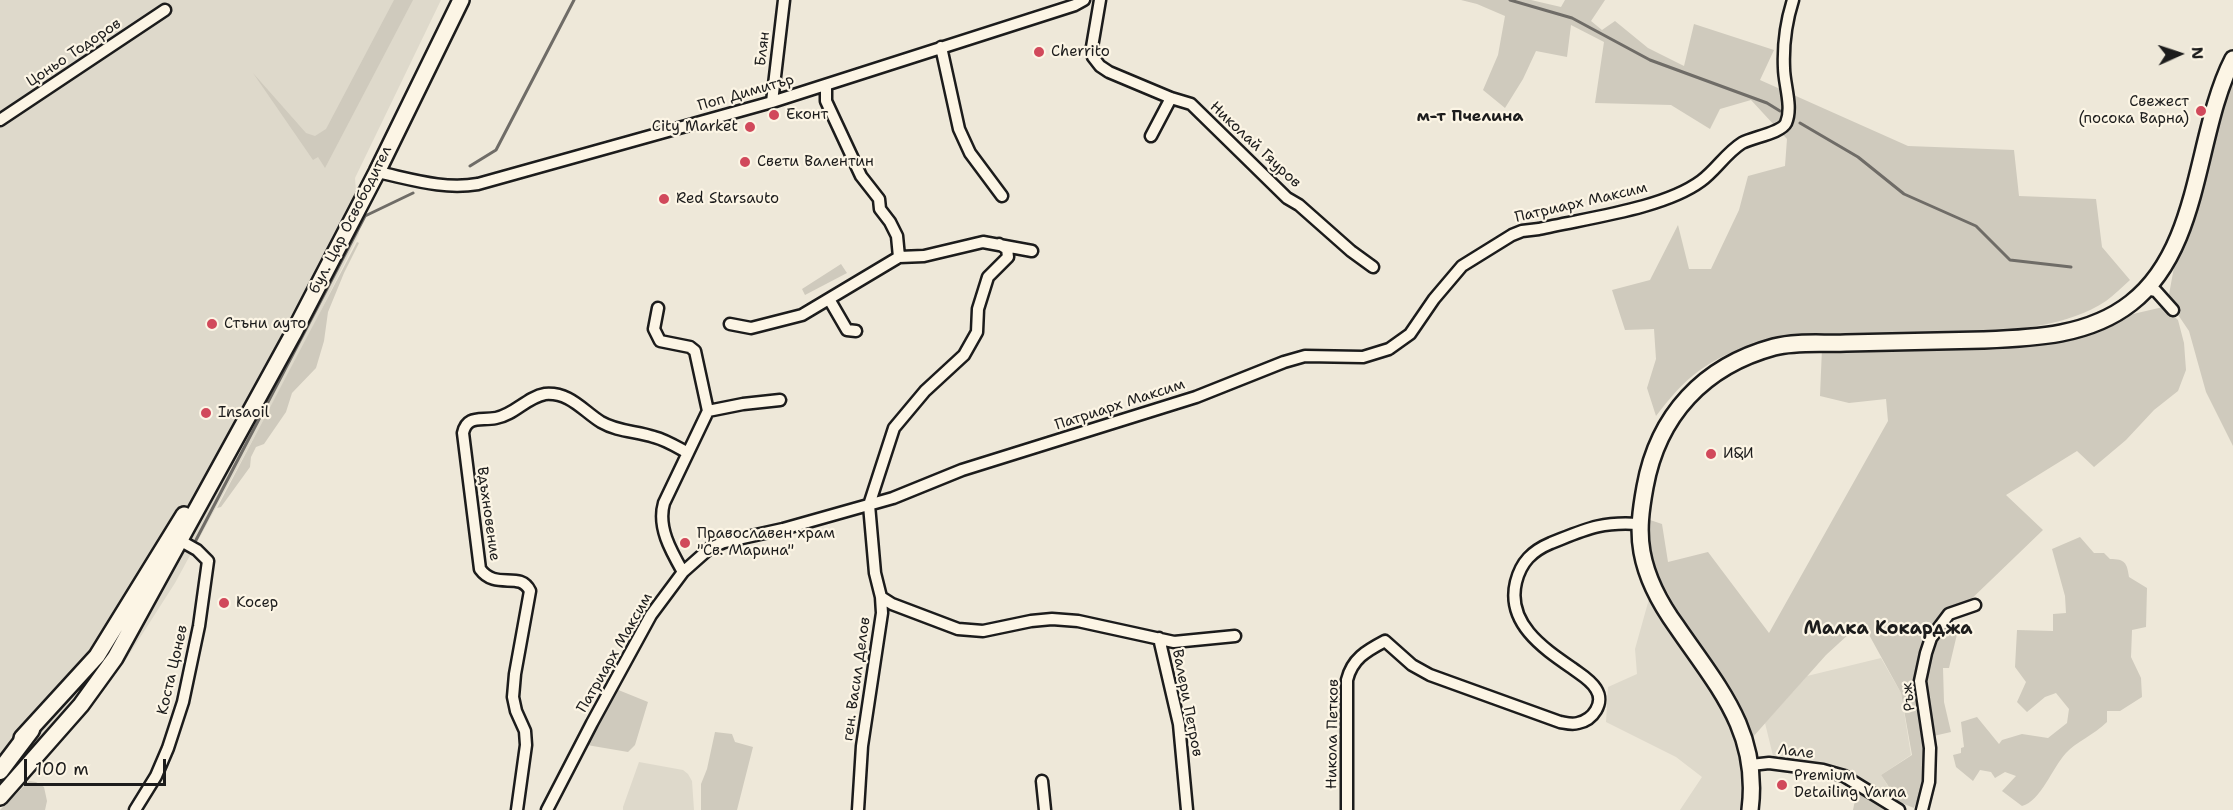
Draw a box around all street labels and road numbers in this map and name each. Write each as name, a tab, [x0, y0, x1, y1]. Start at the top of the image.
street label: Цоньо Тодоров	[23, 15, 125, 91]
street label: Блян	[752, 31, 774, 67]
street label: Поп Димитър	[696, 71, 796, 115]
street label: Николай Гяуров	[1206, 98, 1304, 192]
street label: бул. Цар Освободител	[306, 143, 396, 297]
street label: Патриарх Максим	[1513, 179, 1649, 227]
street label: Патриарх Максим	[1053, 376, 1187, 434]
street label: Вдъхновение	[472, 466, 504, 562]
street label: Патриарх Максим	[573, 590, 657, 716]
street label: ген. Васил Делов	[839, 616, 875, 742]
street label: Коста Цонев	[154, 623, 192, 717]
street label: Валери Петров	[1168, 648, 1206, 758]
street label: Никола Петков	[1323, 679, 1343, 789]
street label: Ръж	[1899, 682, 1919, 712]
street label: Лале	[1777, 741, 1815, 763]

